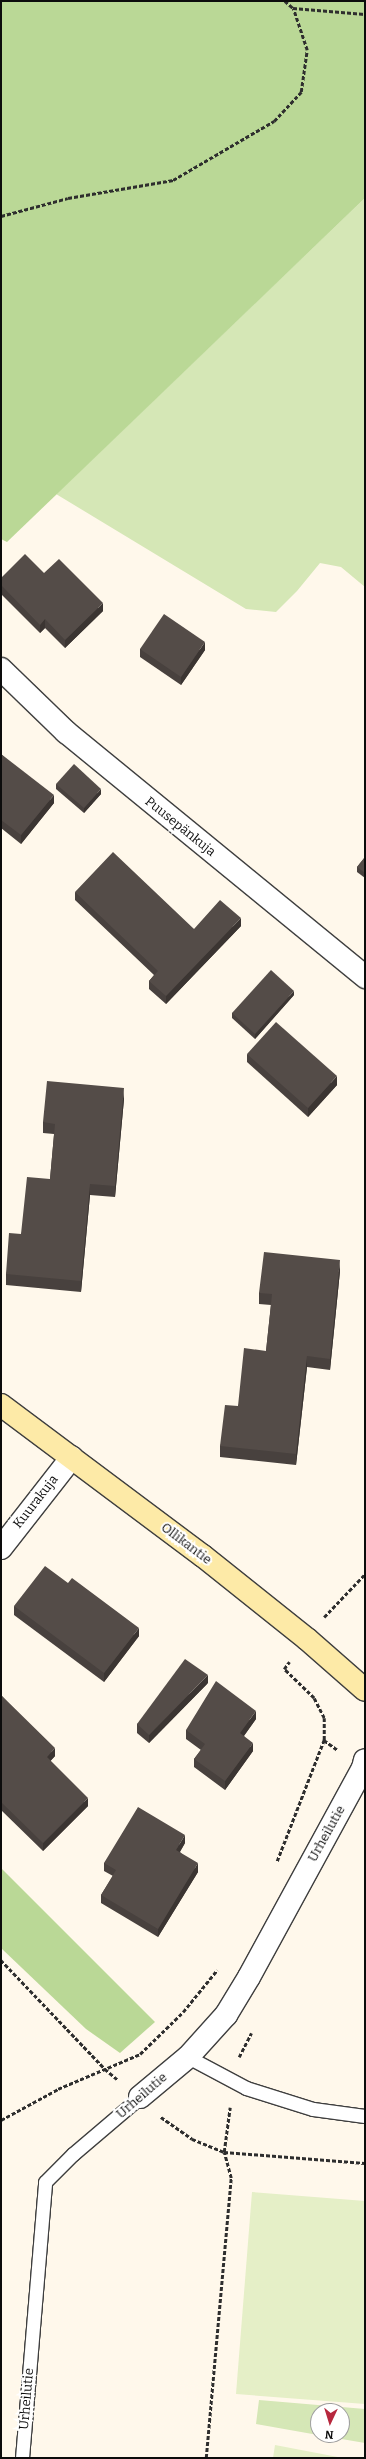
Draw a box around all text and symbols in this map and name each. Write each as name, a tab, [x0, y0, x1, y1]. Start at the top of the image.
street label: Puusepänkuja	[142, 794, 218, 860]
street label: Kuurakuja	[10, 1472, 62, 1532]
street label: Ollikantie	[158, 1520, 214, 1568]
street label: Urheilutie	[305, 1803, 349, 1865]
street label: Urheilutie	[114, 2070, 170, 2122]
street label: Urheilutie	[17, 2368, 37, 2430]
north arrow	[310, 2403, 350, 2443]
text: N	[325, 2428, 334, 2441]

